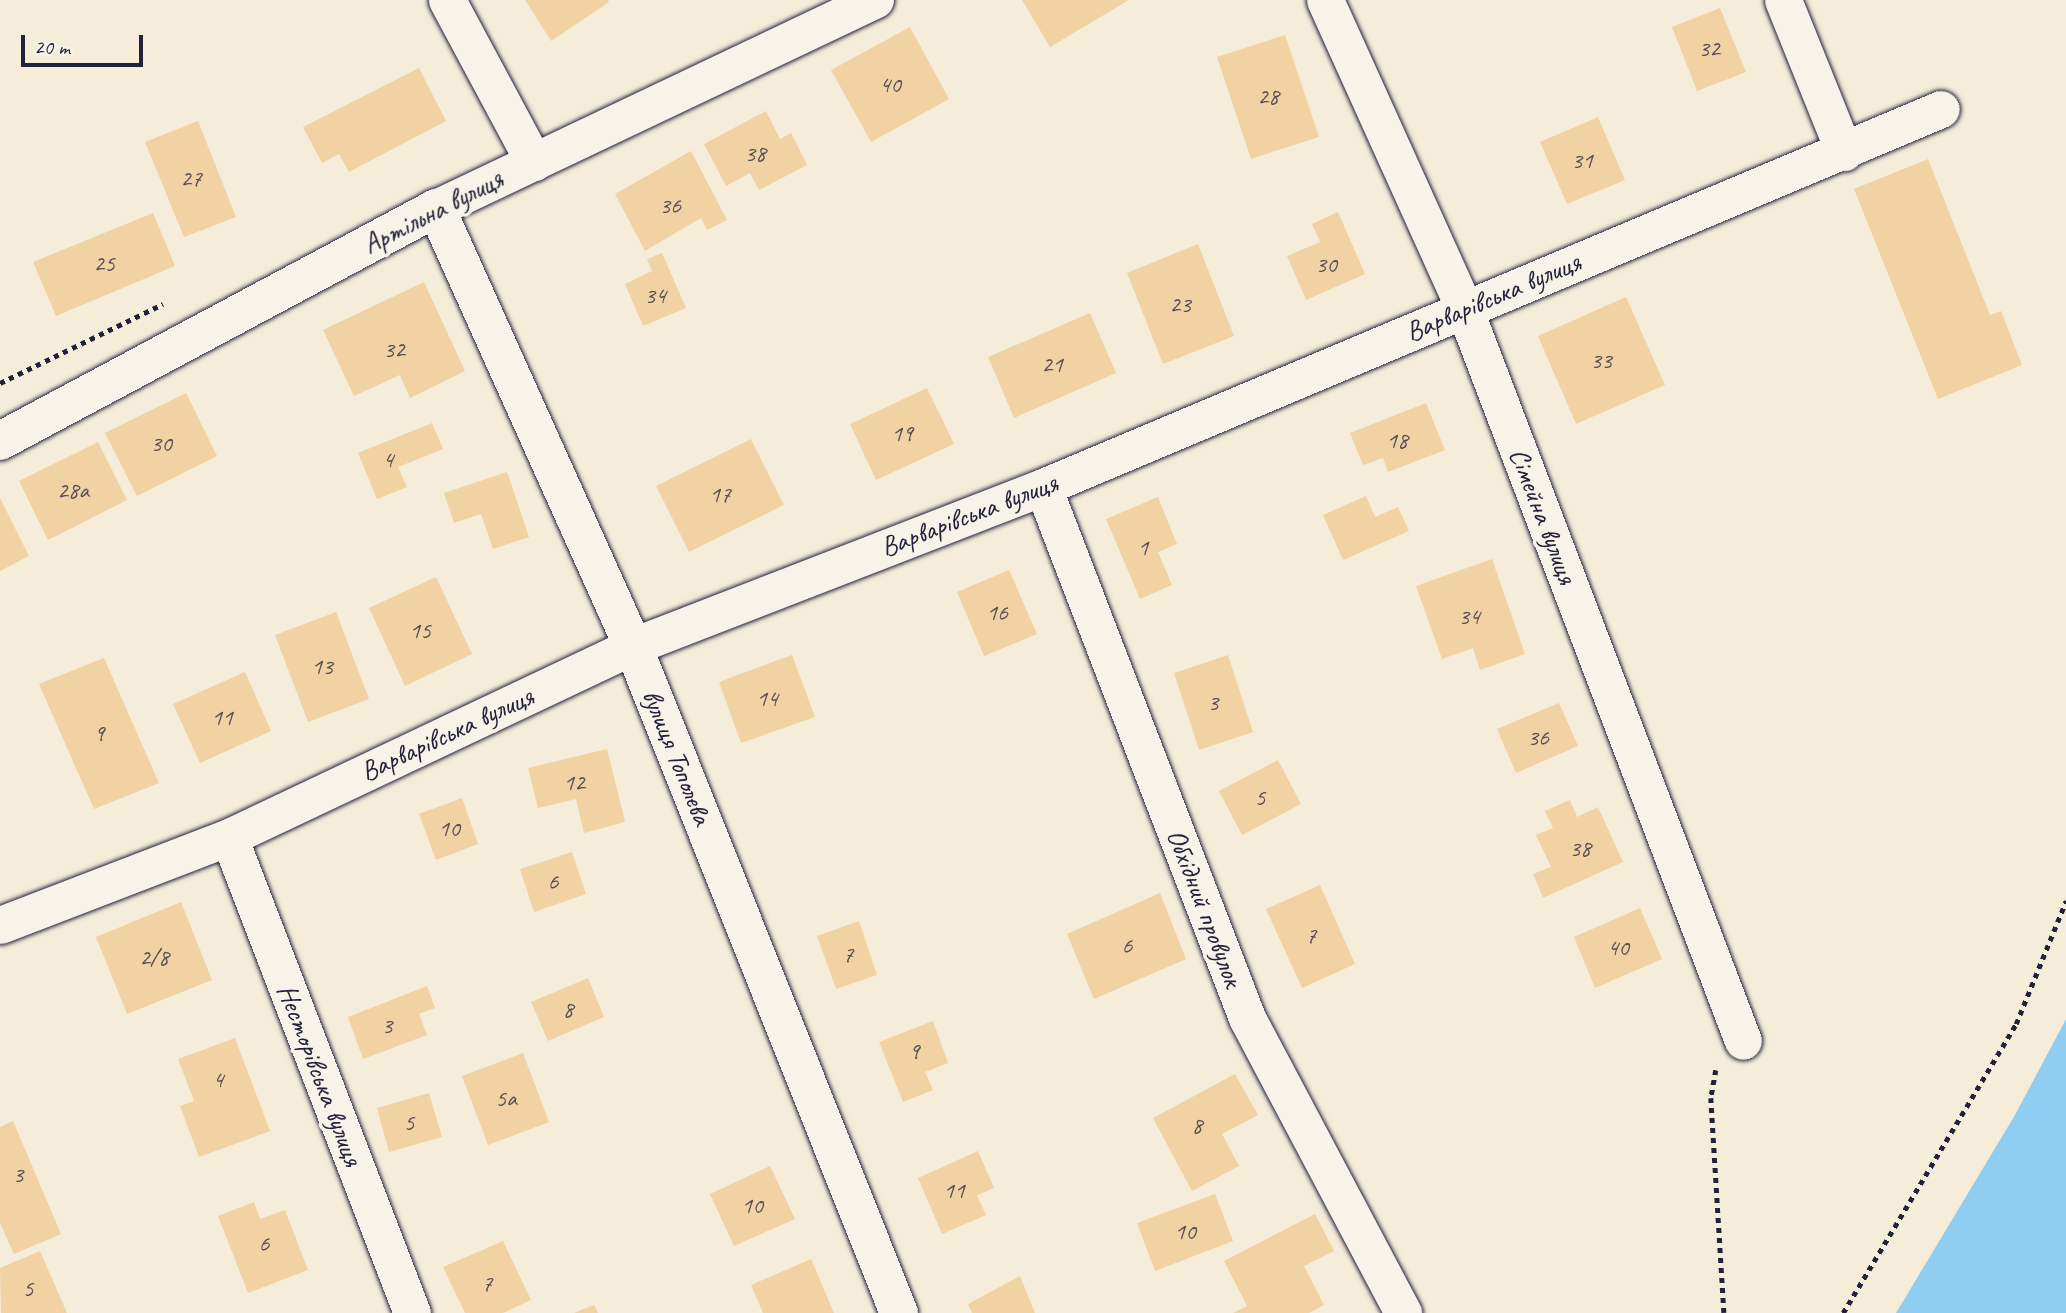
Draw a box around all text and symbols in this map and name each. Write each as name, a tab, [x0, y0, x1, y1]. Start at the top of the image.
scale bar	[24, 21, 147, 65]
text: 20 m	[34, 34, 70, 60]
house number: 32	[1698, 35, 1720, 63]
house number: 40	[879, 71, 901, 99]
house number: 28	[1257, 83, 1279, 111]
house number: 38	[744, 140, 766, 168]
house number: 31	[1571, 147, 1593, 175]
street label: Артільна вулиця	[357, 162, 509, 262]
house number: 27	[180, 165, 202, 193]
house number: 36	[659, 192, 681, 220]
street label: Варварівська вулиця	[1400, 245, 1586, 349]
house number: 25	[93, 250, 115, 278]
house number: 30	[1315, 251, 1337, 279]
house number: 34	[644, 282, 666, 310]
house number: 23	[1169, 291, 1191, 319]
house number: 32	[383, 336, 405, 364]
house number: 33	[1590, 347, 1612, 375]
house number: 21	[1041, 351, 1063, 379]
house number: 19	[891, 420, 913, 448]
house number: 18	[1386, 427, 1408, 455]
house number: 30	[150, 430, 172, 458]
street label: Сімейна вулиця	[1502, 443, 1584, 589]
house number: 4	[383, 446, 393, 474]
street label: Варварівська вулиця	[875, 466, 1063, 564]
house number: 28а	[57, 477, 89, 505]
house number: 17	[709, 481, 731, 509]
house number: 1	[1138, 534, 1148, 562]
house number: 16	[986, 599, 1008, 627]
house number: 34	[1458, 603, 1480, 631]
house number: 15	[409, 617, 431, 645]
house number: 13	[311, 653, 333, 681]
street label: Варварівська вулиця	[355, 679, 539, 789]
street label: вулиця Тополева	[635, 684, 719, 830]
house number: 14	[756, 685, 778, 713]
house number: 3	[1208, 689, 1218, 717]
house number: 11	[211, 704, 233, 732]
house number: 9	[94, 720, 104, 748]
house number: 36	[1527, 724, 1549, 752]
house number: 12	[563, 769, 585, 797]
house number: 5	[1255, 784, 1265, 812]
house number: 10	[438, 815, 460, 843]
street label: Обхідний провулок	[1159, 824, 1251, 992]
house number: 38	[1569, 835, 1591, 863]
house number: 6	[548, 868, 558, 896]
house number: 7	[1306, 922, 1316, 950]
house number: 6	[1122, 932, 1132, 960]
house number: 40	[1607, 934, 1629, 962]
house number: 7	[843, 941, 853, 969]
house number: 2/8	[139, 944, 169, 972]
street label: Несторівська вулиця	[270, 979, 370, 1171]
house number: 8	[563, 996, 573, 1024]
house number: 3	[382, 1012, 392, 1040]
house number: 9	[909, 1038, 919, 1066]
house number: 4	[213, 1066, 223, 1094]
house number: 5а	[495, 1085, 517, 1113]
house number: 5	[404, 1109, 414, 1137]
house number: 8	[1192, 1112, 1202, 1140]
house number: 3	[13, 1161, 23, 1189]
house number: 11	[943, 1177, 965, 1205]
house number: 10	[741, 1192, 763, 1220]
house number: 10	[1174, 1218, 1196, 1246]
house number: 6	[259, 1230, 269, 1258]
house number: 7	[482, 1270, 492, 1298]
house number: 5	[23, 1275, 33, 1303]

